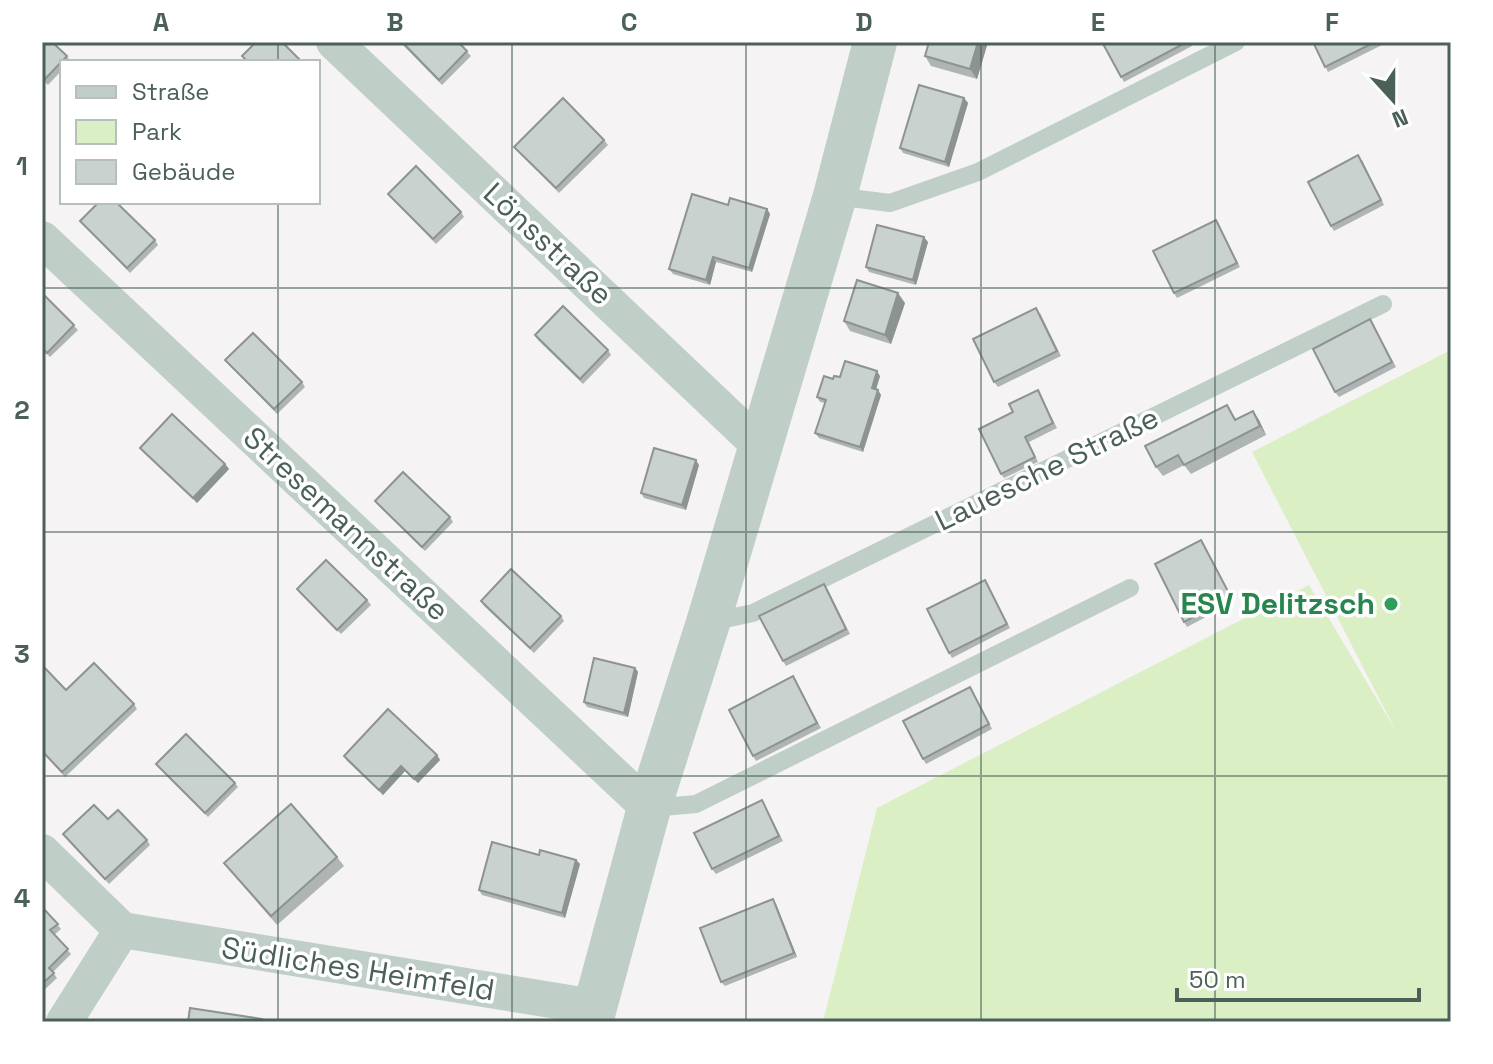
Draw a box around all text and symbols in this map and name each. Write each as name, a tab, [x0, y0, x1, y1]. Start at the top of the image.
text: A	[153, 5, 170, 39]
text: B	[386, 5, 404, 39]
text: C	[621, 5, 637, 39]
text: D	[855, 5, 873, 39]
text: E	[1091, 5, 1105, 39]
text: F	[1325, 5, 1339, 39]
legend	[60, 60, 320, 204]
north arrow	[1353, 60, 1433, 140]
text: Straße	[132, 76, 209, 107]
text: N	[1388, 103, 1412, 134]
text: Park	[132, 116, 182, 147]
text: 1	[16, 149, 28, 183]
text: Gebäude	[132, 156, 235, 187]
street label: Lönsstraße	[475, 174, 621, 313]
text: 2	[14, 393, 30, 427]
street label: Lauesche Straße	[929, 398, 1165, 540]
street label: Stresemannstraße	[235, 418, 458, 629]
place label: ESV Delitzsch	[1180, 584, 1375, 623]
marker: ESV Delitzsch	[1382, 595, 1400, 613]
text: 3	[14, 637, 30, 671]
text: 4	[14, 881, 30, 915]
street label: Südliches Heimfeld	[219, 928, 497, 1009]
scale bar	[1177, 952, 1419, 1002]
text: 50 m	[1189, 964, 1246, 995]

